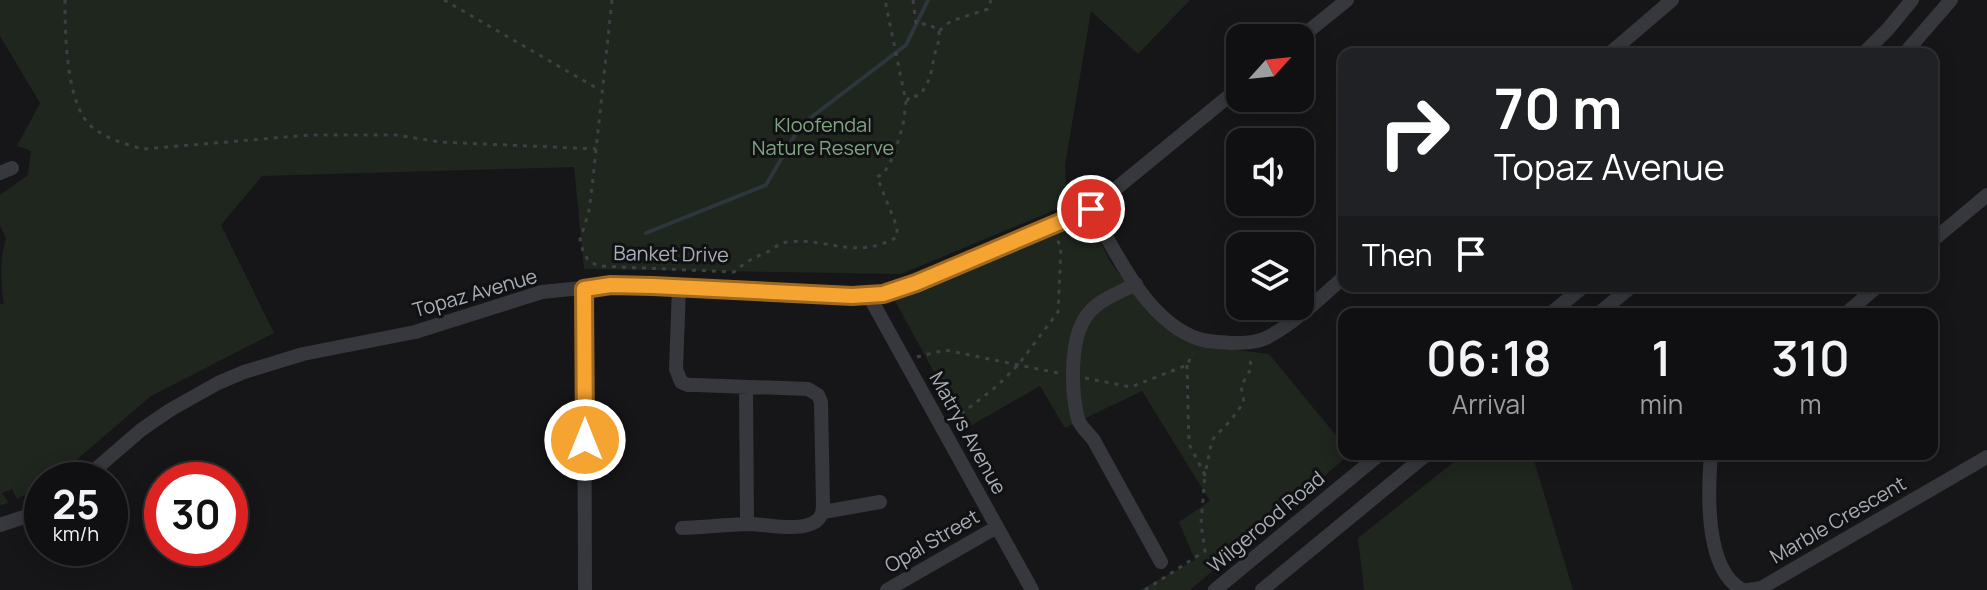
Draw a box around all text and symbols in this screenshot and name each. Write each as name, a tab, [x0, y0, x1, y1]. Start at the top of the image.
north arrow	[1226, 24, 1314, 112]
map controls	[1226, 24, 1314, 320]
text: 70 m	[1494, 69, 1622, 146]
icon: right	[1362, 80, 1466, 184]
park label: Kloofendal Nature Reserve	[752, 111, 894, 161]
button: sound	[1226, 128, 1314, 216]
text: Topaz Avenue	[1494, 142, 1725, 191]
pin	[1057, 175, 1125, 243]
icon: arrive	[1069, 187, 1113, 231]
button: layers	[1226, 232, 1314, 320]
icon: arrive	[1449, 232, 1493, 276]
text: Then	[1362, 234, 1433, 275]
street label: Banket Drive	[613, 239, 729, 268]
street label: Topaz Avenue	[410, 262, 540, 323]
text: 06:18	[1426, 325, 1552, 390]
text: 1	[1651, 325, 1672, 390]
text: 310	[1771, 325, 1850, 390]
street label: Matrys Avenue	[924, 367, 1013, 499]
text: Arrival	[1452, 386, 1526, 422]
text: min	[1640, 386, 1683, 422]
text: m	[1800, 386, 1822, 422]
position arrow	[543, 398, 627, 482]
speed limit sign: 30	[144, 462, 248, 566]
street label: Wilgerood Road	[1201, 465, 1330, 579]
street label: Marble Crescent	[1765, 470, 1911, 569]
text: 25	[52, 476, 100, 531]
street label: Opal Street	[880, 503, 984, 578]
text: km/h	[53, 520, 99, 547]

